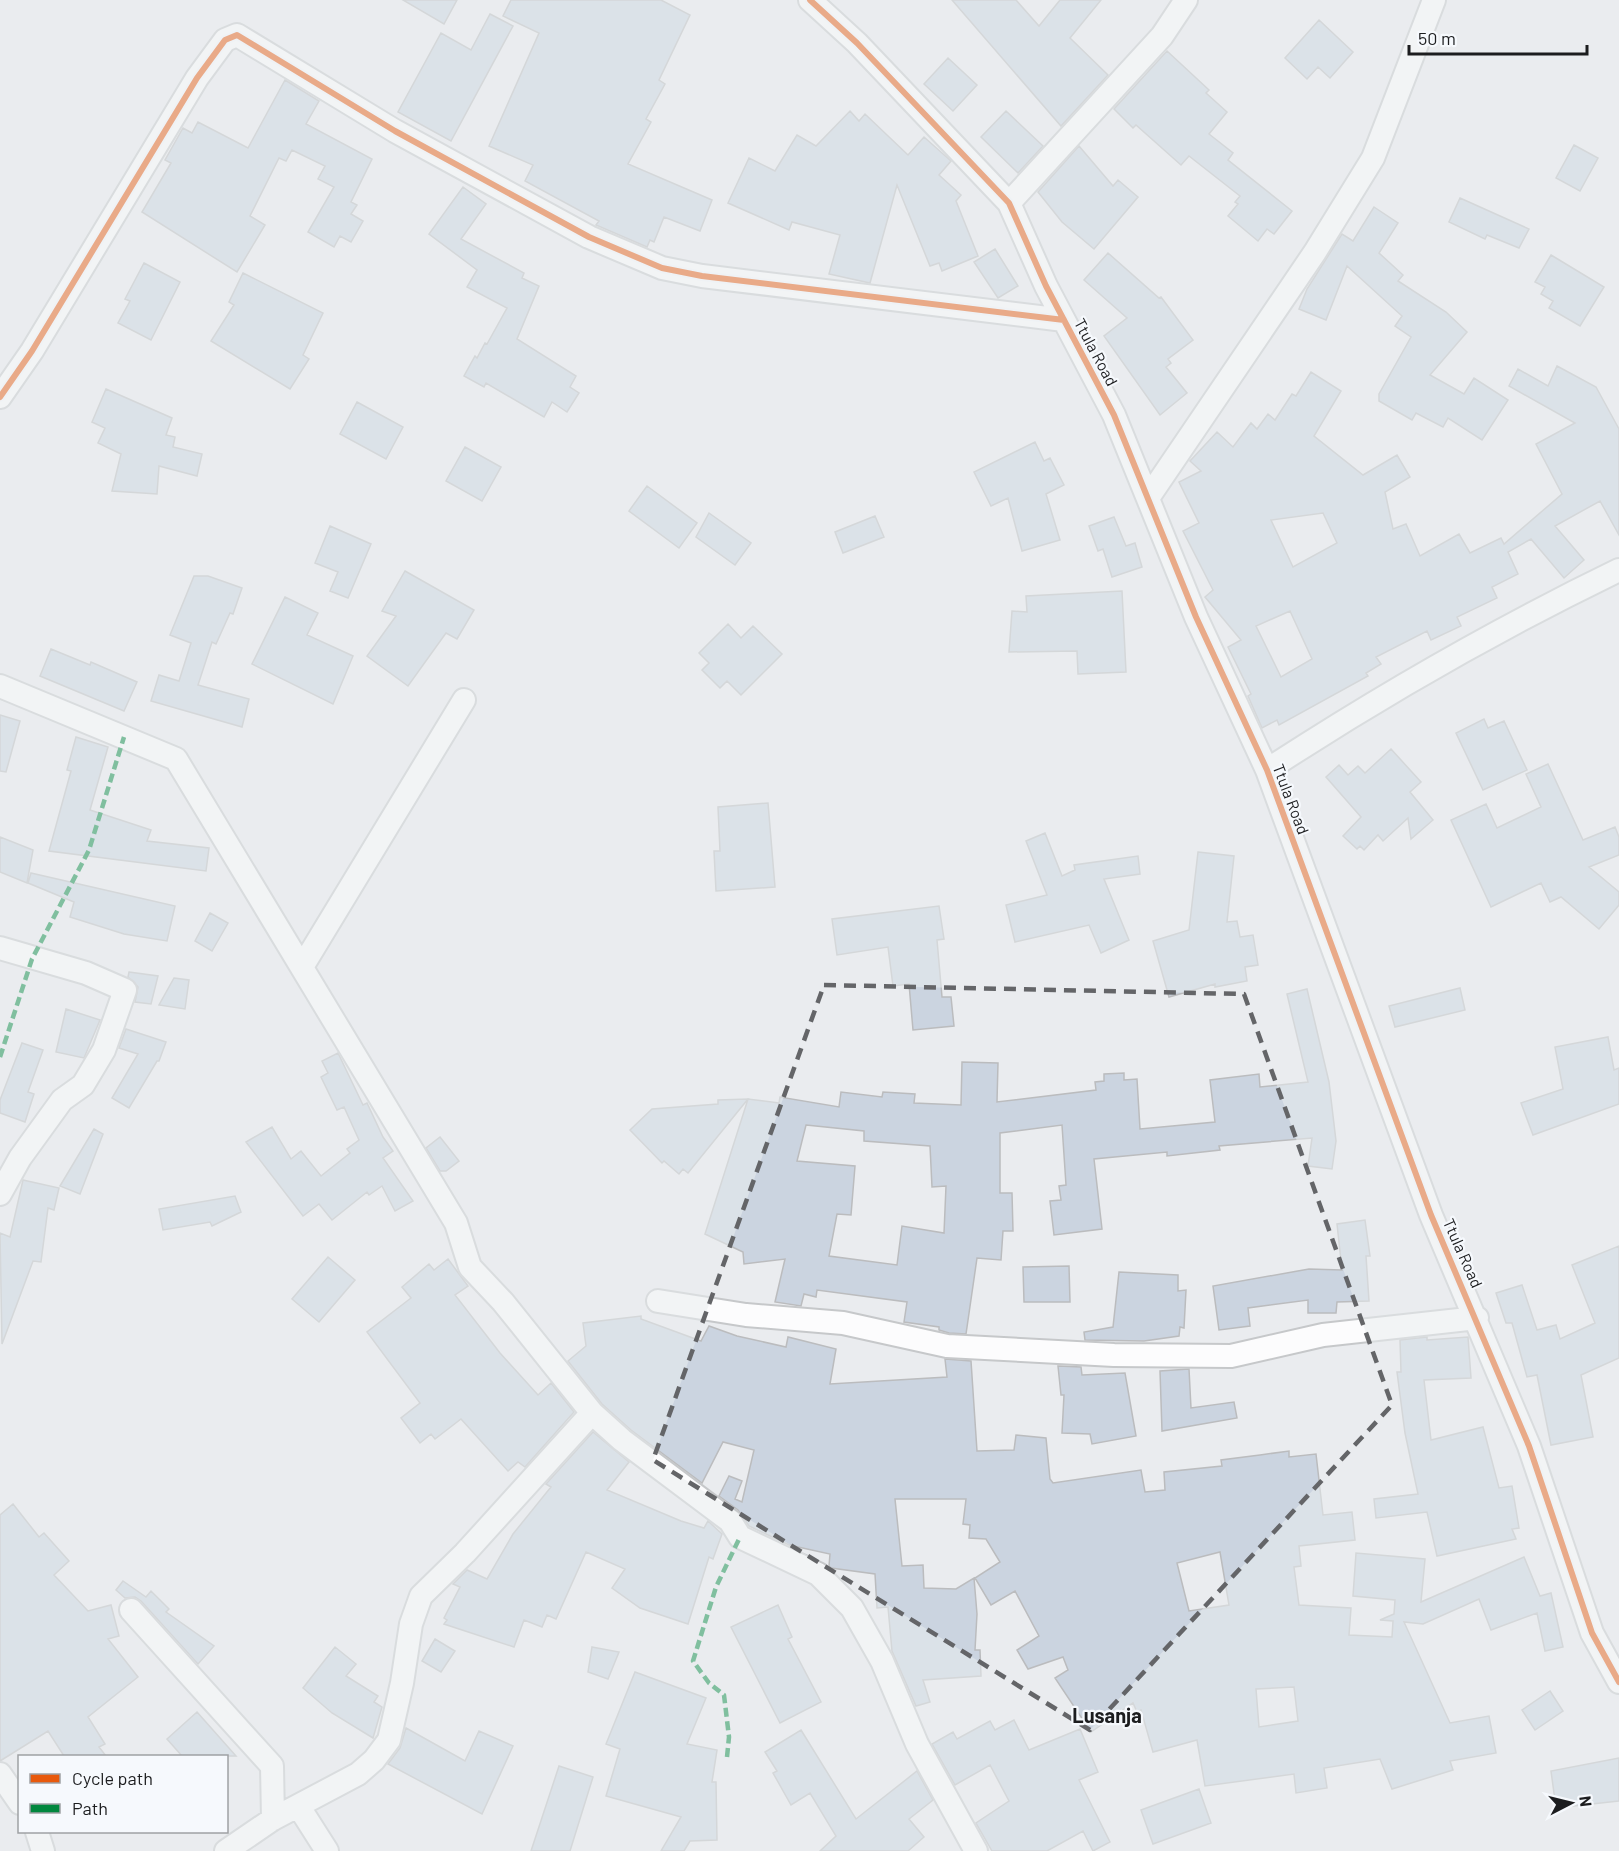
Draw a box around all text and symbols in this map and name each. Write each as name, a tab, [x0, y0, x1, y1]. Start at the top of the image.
scale bar	[1409, 18, 1588, 56]
text: 50 m	[1418, 27, 1456, 49]
street label: Ttula Road	[1071, 315, 1122, 389]
street label: Ttula Road	[1269, 761, 1314, 837]
street label: Ttula Road	[1440, 1215, 1487, 1290]
district label: Lusanja	[1072, 1703, 1142, 1727]
legend	[18, 1755, 228, 1833]
text: Cycle path	[72, 1767, 153, 1789]
north arrow	[1541, 1773, 1601, 1833]
text: N	[1576, 1795, 1596, 1808]
text: Path	[72, 1797, 108, 1819]

